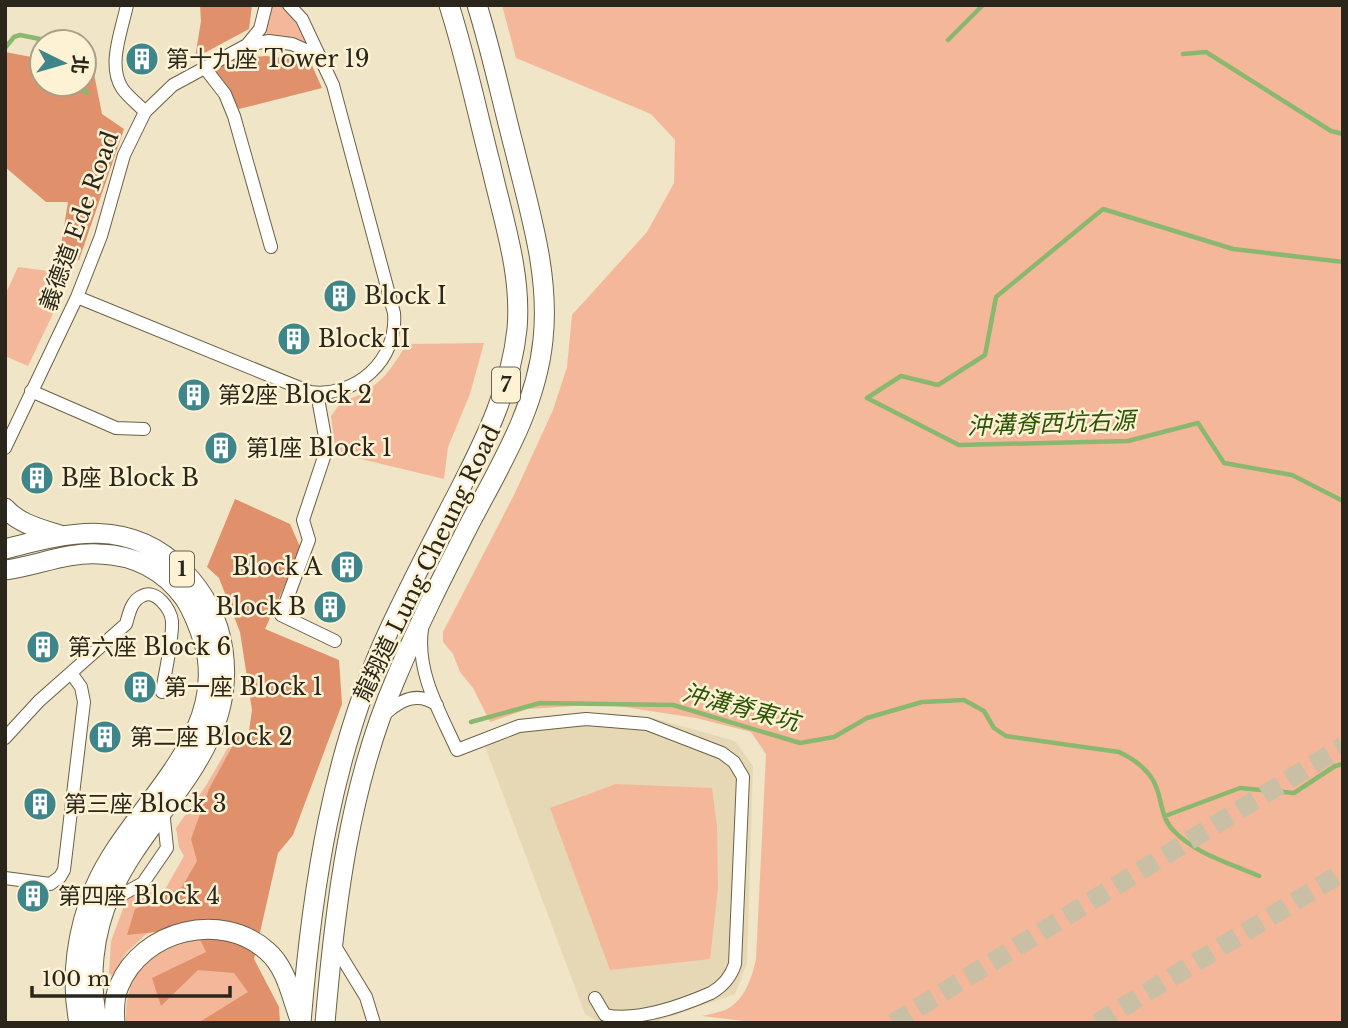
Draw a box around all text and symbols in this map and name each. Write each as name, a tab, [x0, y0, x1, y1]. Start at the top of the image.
north arrow	[28, 28, 98, 98]
building icon: 第十九座 Tower 19	[123, 40, 161, 78]
place label: 第十九座 Tower 19	[166, 45, 370, 73]
text: 北	[67, 54, 92, 75]
street label: 義德道 Ede Road	[34, 127, 124, 315]
building icon: Block I	[321, 277, 359, 315]
place label: Block I	[364, 282, 446, 310]
building icon: Block II	[275, 320, 313, 358]
place label: Block II	[318, 325, 410, 353]
road number: 7	[492, 368, 520, 402]
building icon: 第2座 Block 2	[175, 376, 213, 414]
place label: 第2座 Block 2	[218, 381, 372, 409]
water label: 沖溝脊西坑右源	[967, 405, 1139, 440]
street label: 龍翔道 Lung Cheung Road	[348, 420, 506, 706]
building icon: 第1座 Block 1	[202, 429, 240, 467]
place label: 第1座 Block 1	[246, 434, 392, 462]
building icon: B座 Block B	[18, 459, 56, 497]
place label: B座 Block B	[61, 464, 199, 492]
building icon: Block A	[328, 548, 366, 586]
road number: 1	[170, 552, 194, 586]
place label: Block A	[232, 553, 323, 581]
building icon: Block B	[311, 588, 349, 626]
place label: Block B	[215, 593, 306, 621]
building icon: 第六座 Block 6	[24, 628, 62, 666]
place label: 第六座 Block 6	[68, 633, 231, 661]
building icon: 第一座 Block 1	[121, 668, 159, 706]
place label: 第一座 Block 1	[164, 673, 323, 701]
water label: 沖溝脊東坑	[679, 677, 806, 737]
building icon: 第二座 Block 2	[86, 718, 124, 756]
place label: 第二座 Block 2	[130, 723, 293, 751]
building icon: 第三座 Block 3	[21, 785, 59, 823]
place label: 第三座 Block 3	[64, 790, 227, 818]
building icon: 第四座 Block 4	[14, 877, 52, 915]
place label: 第四座 Block 4	[58, 882, 220, 910]
scale bar	[32, 954, 229, 998]
text: 100 m	[42, 966, 110, 992]

